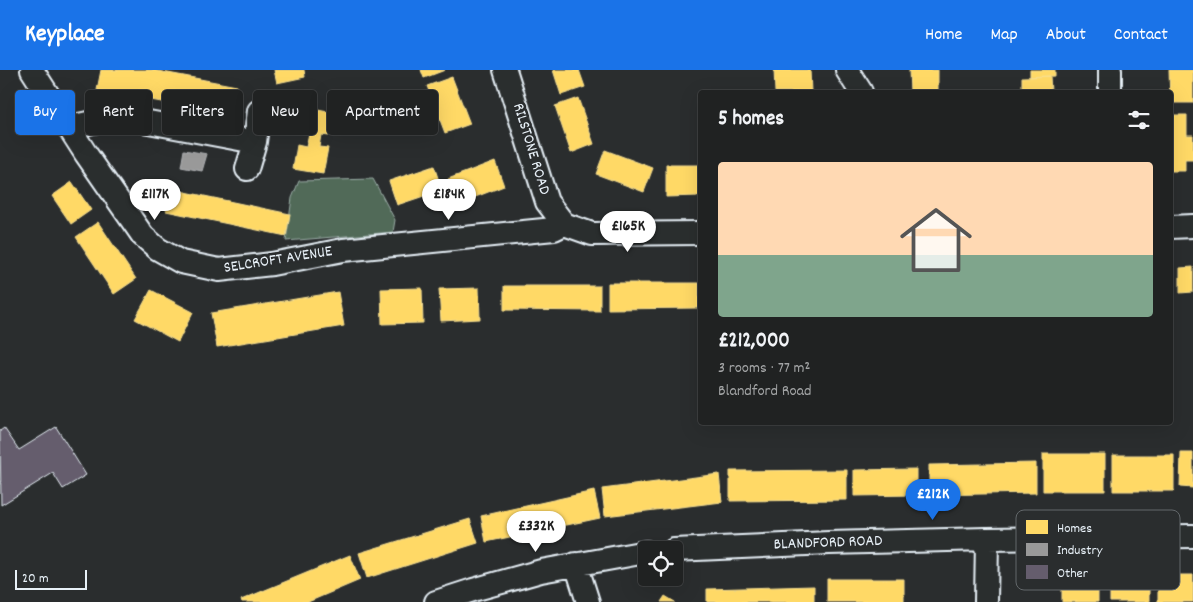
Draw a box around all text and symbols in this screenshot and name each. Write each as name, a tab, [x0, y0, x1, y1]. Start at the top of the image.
text: Keyplace	[25, 18, 105, 52]
text: Home	[925, 23, 962, 48]
text: Map	[990, 23, 1018, 48]
text: About	[1046, 23, 1086, 48]
text: Contact	[1114, 23, 1168, 48]
chip: Buy	[15, 90, 75, 135]
chip: Rent	[85, 90, 152, 135]
chip: Filters	[162, 90, 243, 135]
chip: New	[253, 90, 317, 135]
chip: Apartment	[327, 90, 438, 135]
street label: RILSTONE ROAD	[506, 100, 556, 198]
text: 5 homes	[718, 105, 784, 135]
icon: filters	[1125, 106, 1153, 134]
pin: £117K	[120, 178, 190, 221]
pin: £184K	[414, 178, 484, 221]
text: £117K	[141, 183, 169, 206]
text: £184K	[433, 183, 465, 206]
icon: home	[891, 195, 981, 285]
pin: £165K	[593, 210, 663, 253]
text: £165K	[611, 215, 645, 238]
street label: SELCROFT AVENUE	[222, 240, 335, 280]
text: £212,000	[718, 327, 790, 357]
text: 3 rooms · 77 m²	[718, 357, 810, 380]
text: Blandford Road	[718, 380, 812, 403]
pin: £212K	[898, 478, 968, 521]
text: £212K	[917, 483, 949, 506]
pin: £332K	[501, 510, 571, 553]
legend	[1016, 510, 1180, 590]
text: £332K	[518, 515, 554, 538]
text: Homes	[1057, 519, 1092, 539]
street label: BLANDFORD ROAD	[773, 530, 883, 556]
map controls	[638, 541, 683, 586]
button: locate	[638, 541, 683, 586]
text: Industry	[1057, 541, 1103, 561]
text: Other	[1057, 564, 1089, 584]
scale bar	[15, 567, 88, 590]
text: 20 m	[22, 569, 49, 589]

